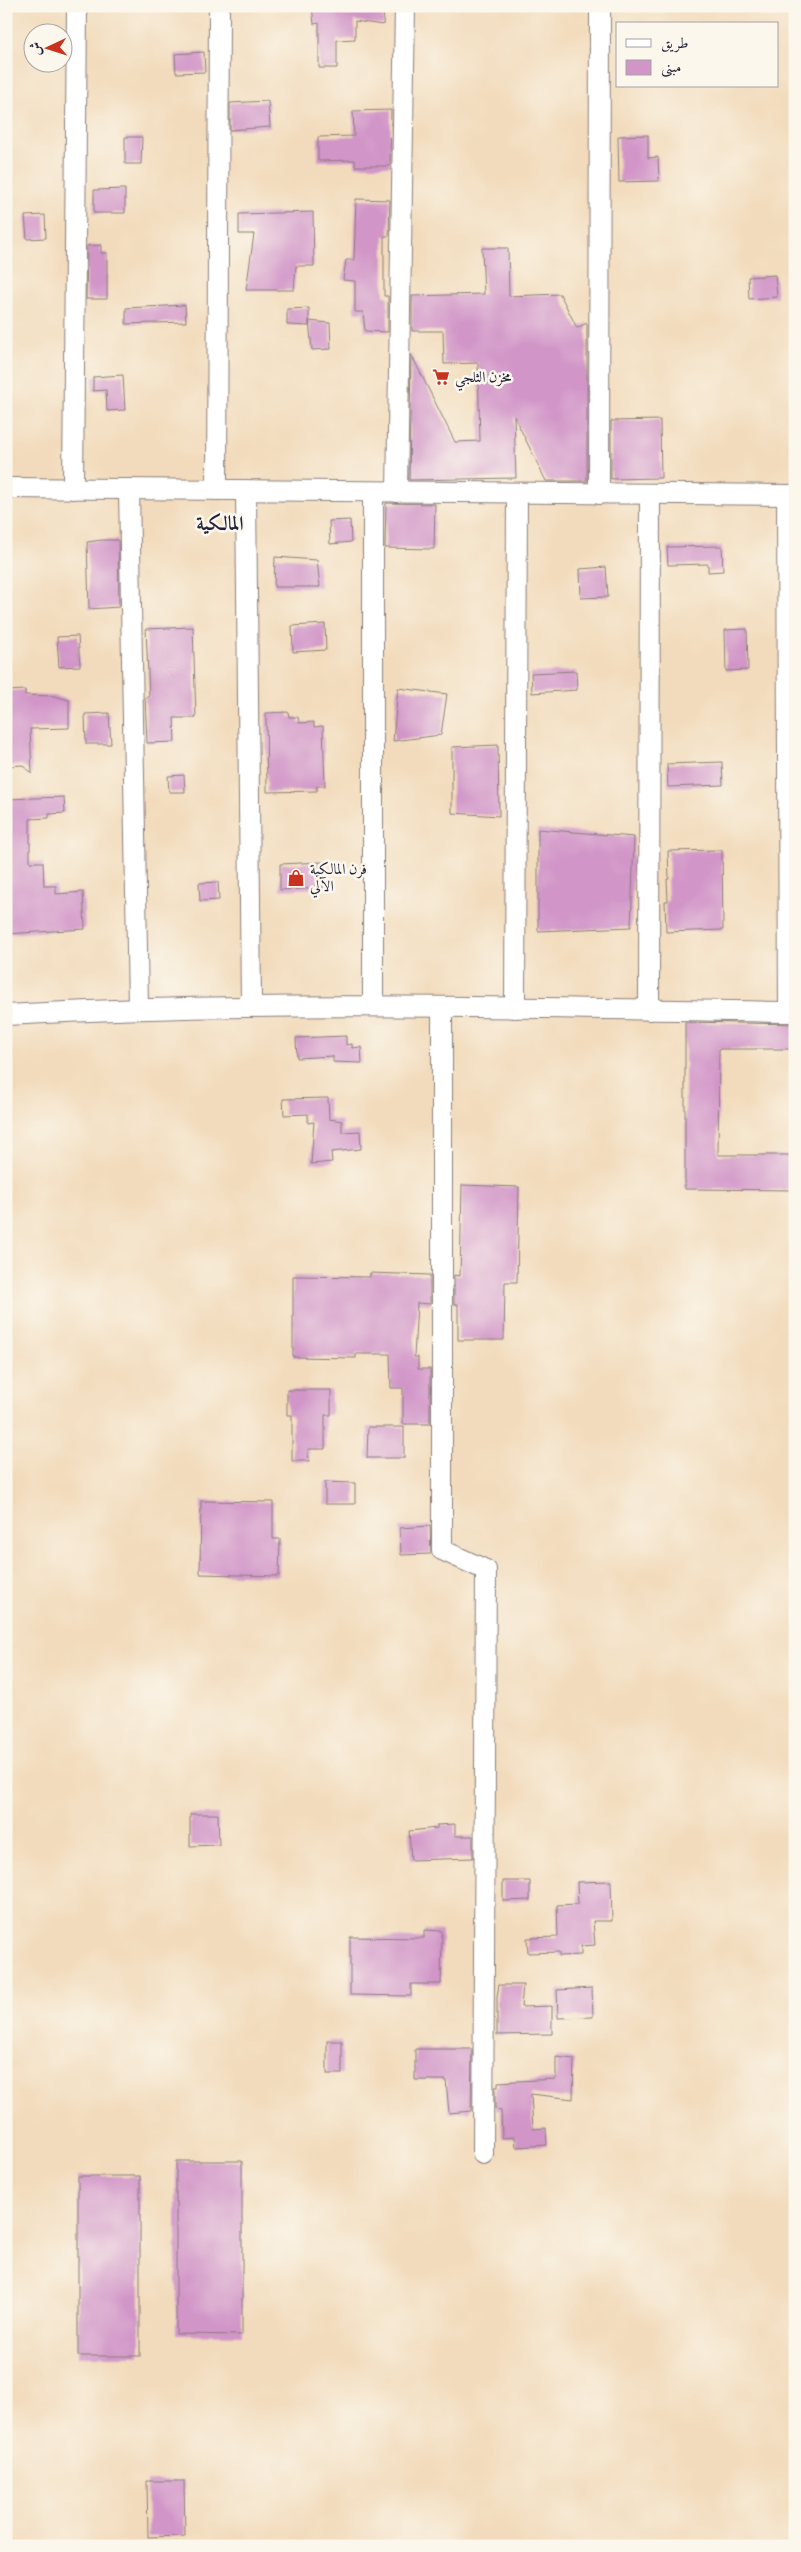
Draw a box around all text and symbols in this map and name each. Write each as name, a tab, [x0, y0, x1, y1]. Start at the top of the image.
north arrow	[22, 22, 72, 72]
legend	[616, 22, 778, 88]
text: طريق	[661, 34, 688, 53]
text: ش	[27, 41, 44, 56]
text: مبنى	[661, 58, 681, 78]
supermarket icon: مخزن الثلجي	[431, 367, 451, 387]
place label: مخزن الثلجي	[455, 368, 511, 391]
district label: المالكية	[196, 512, 244, 535]
place label: فرن المالكية الآلي	[310, 860, 367, 898]
shop icon: فرن المالكية الآلي	[286, 868, 306, 888]

